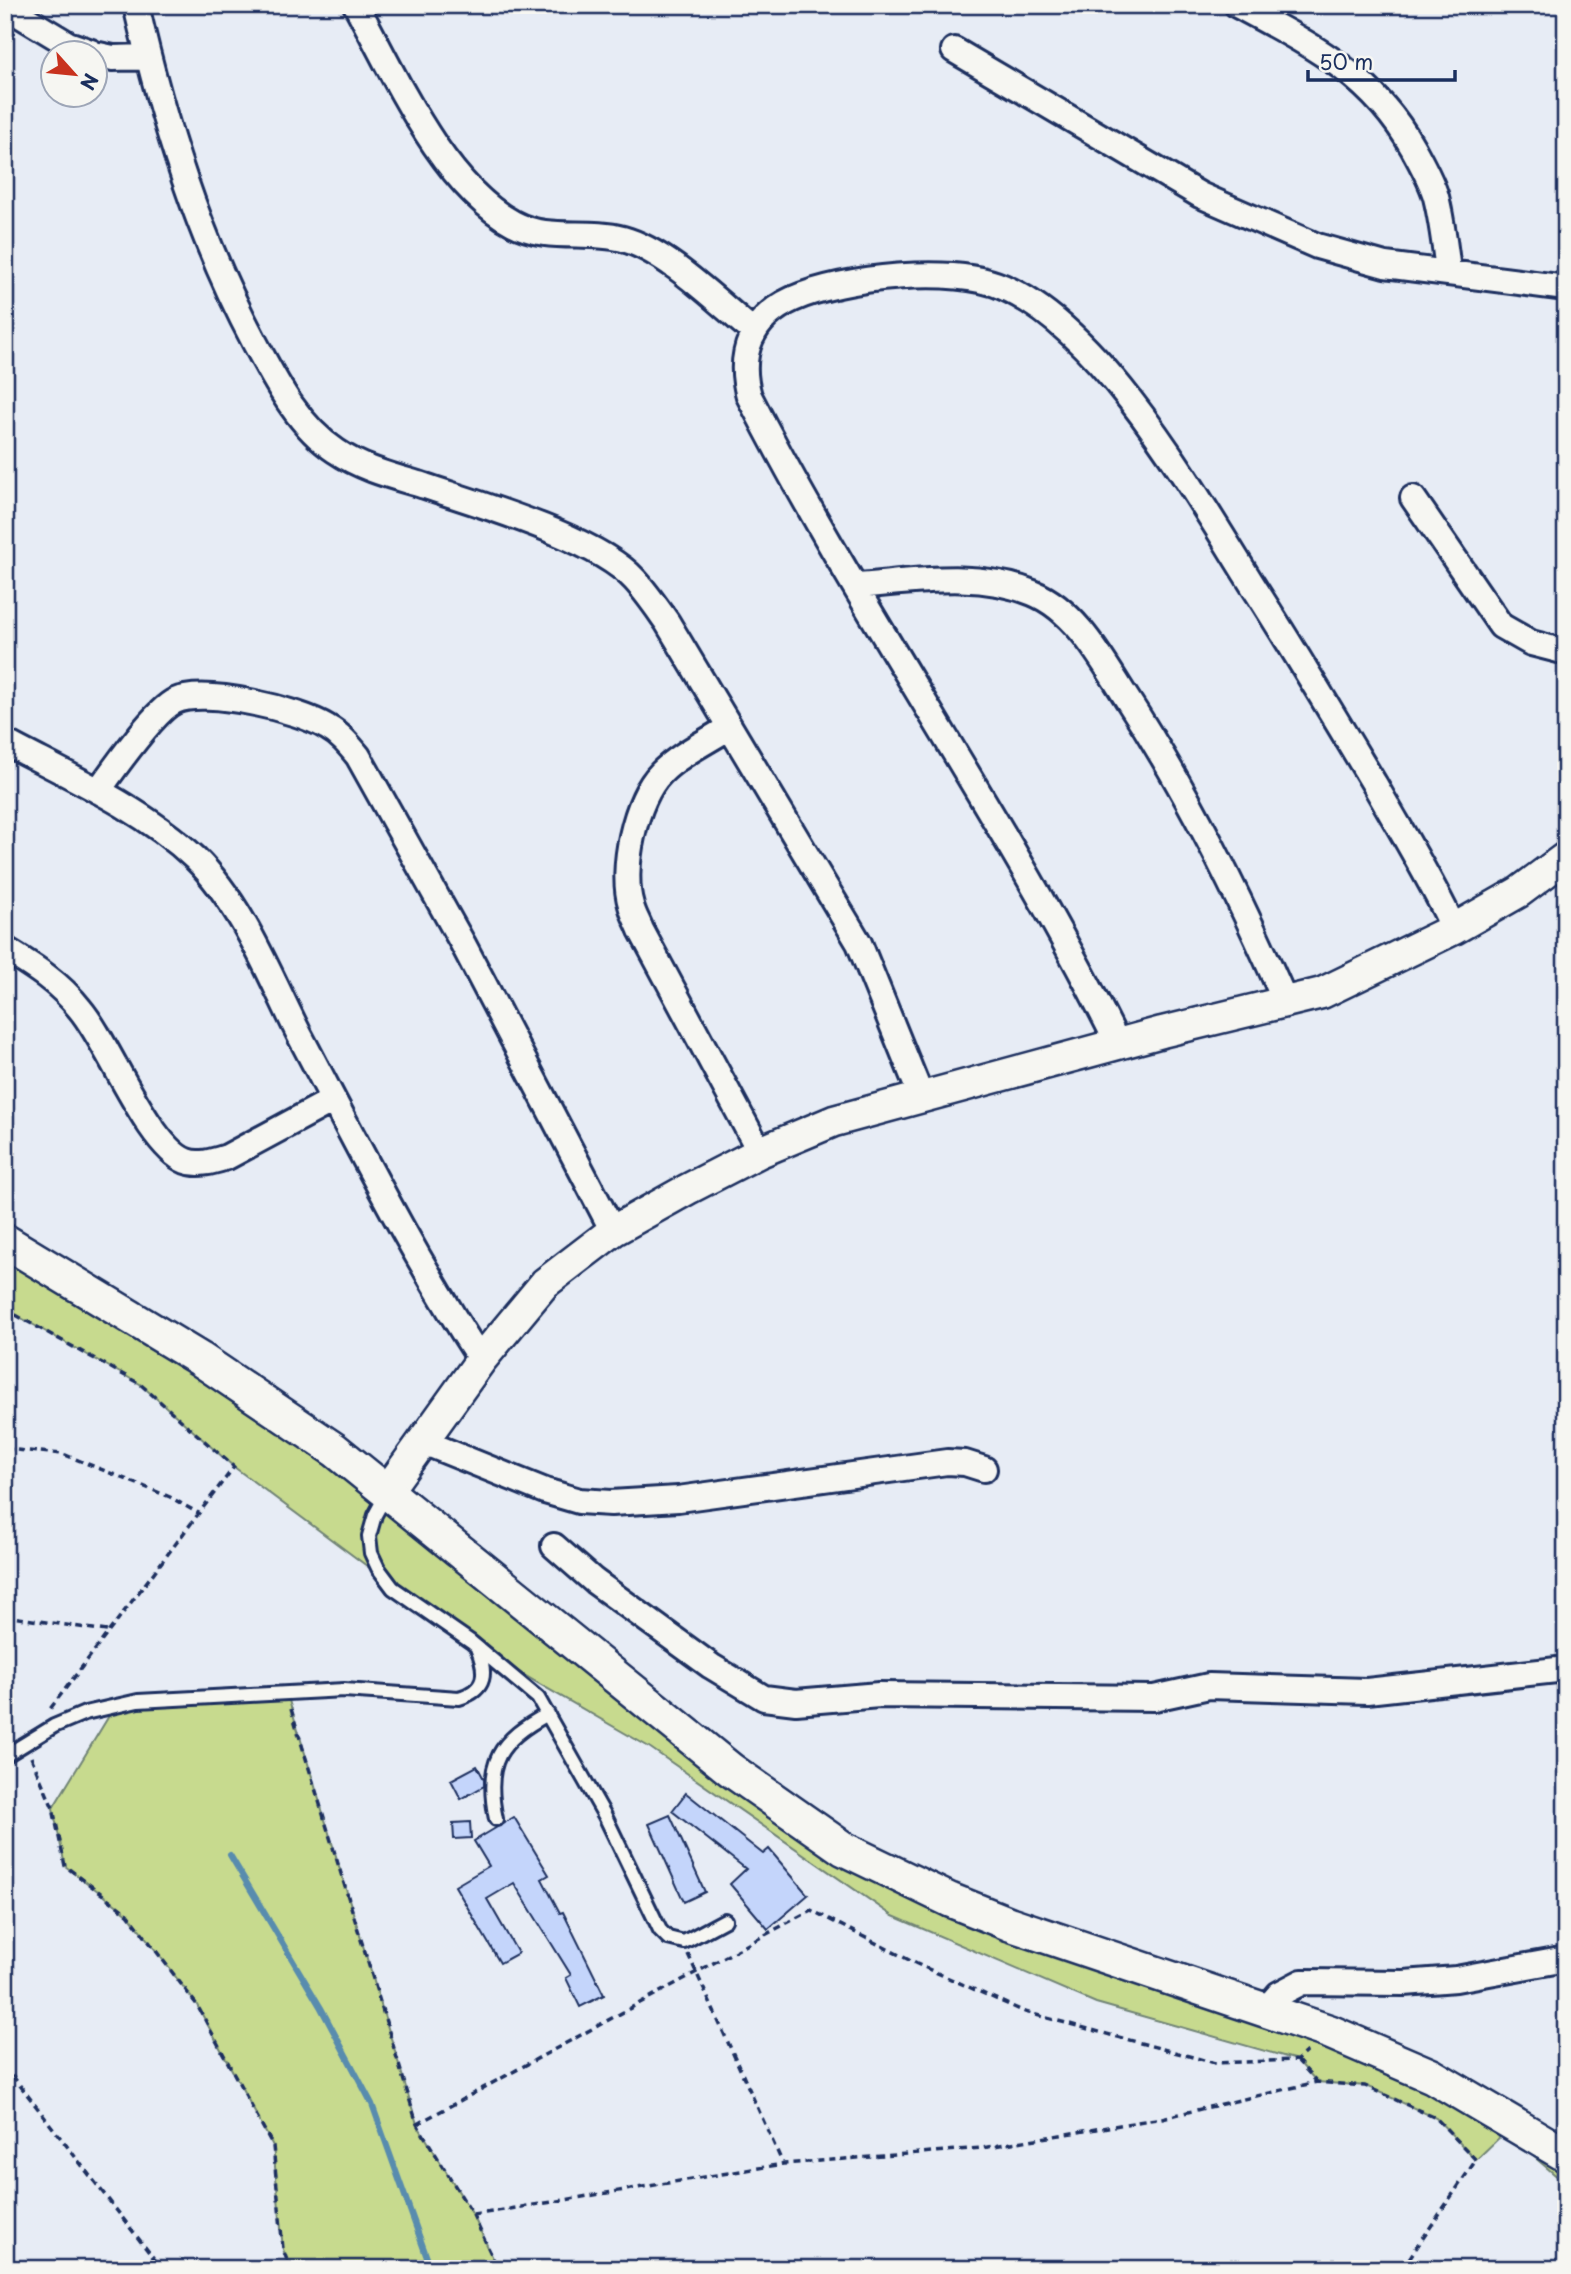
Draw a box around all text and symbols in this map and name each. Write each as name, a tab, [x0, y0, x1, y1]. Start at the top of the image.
north arrow	[38, 38, 108, 108]
scale bar	[1308, 38, 1456, 82]
text: 50 m	[1319, 45, 1373, 77]
text: N	[74, 69, 106, 95]

